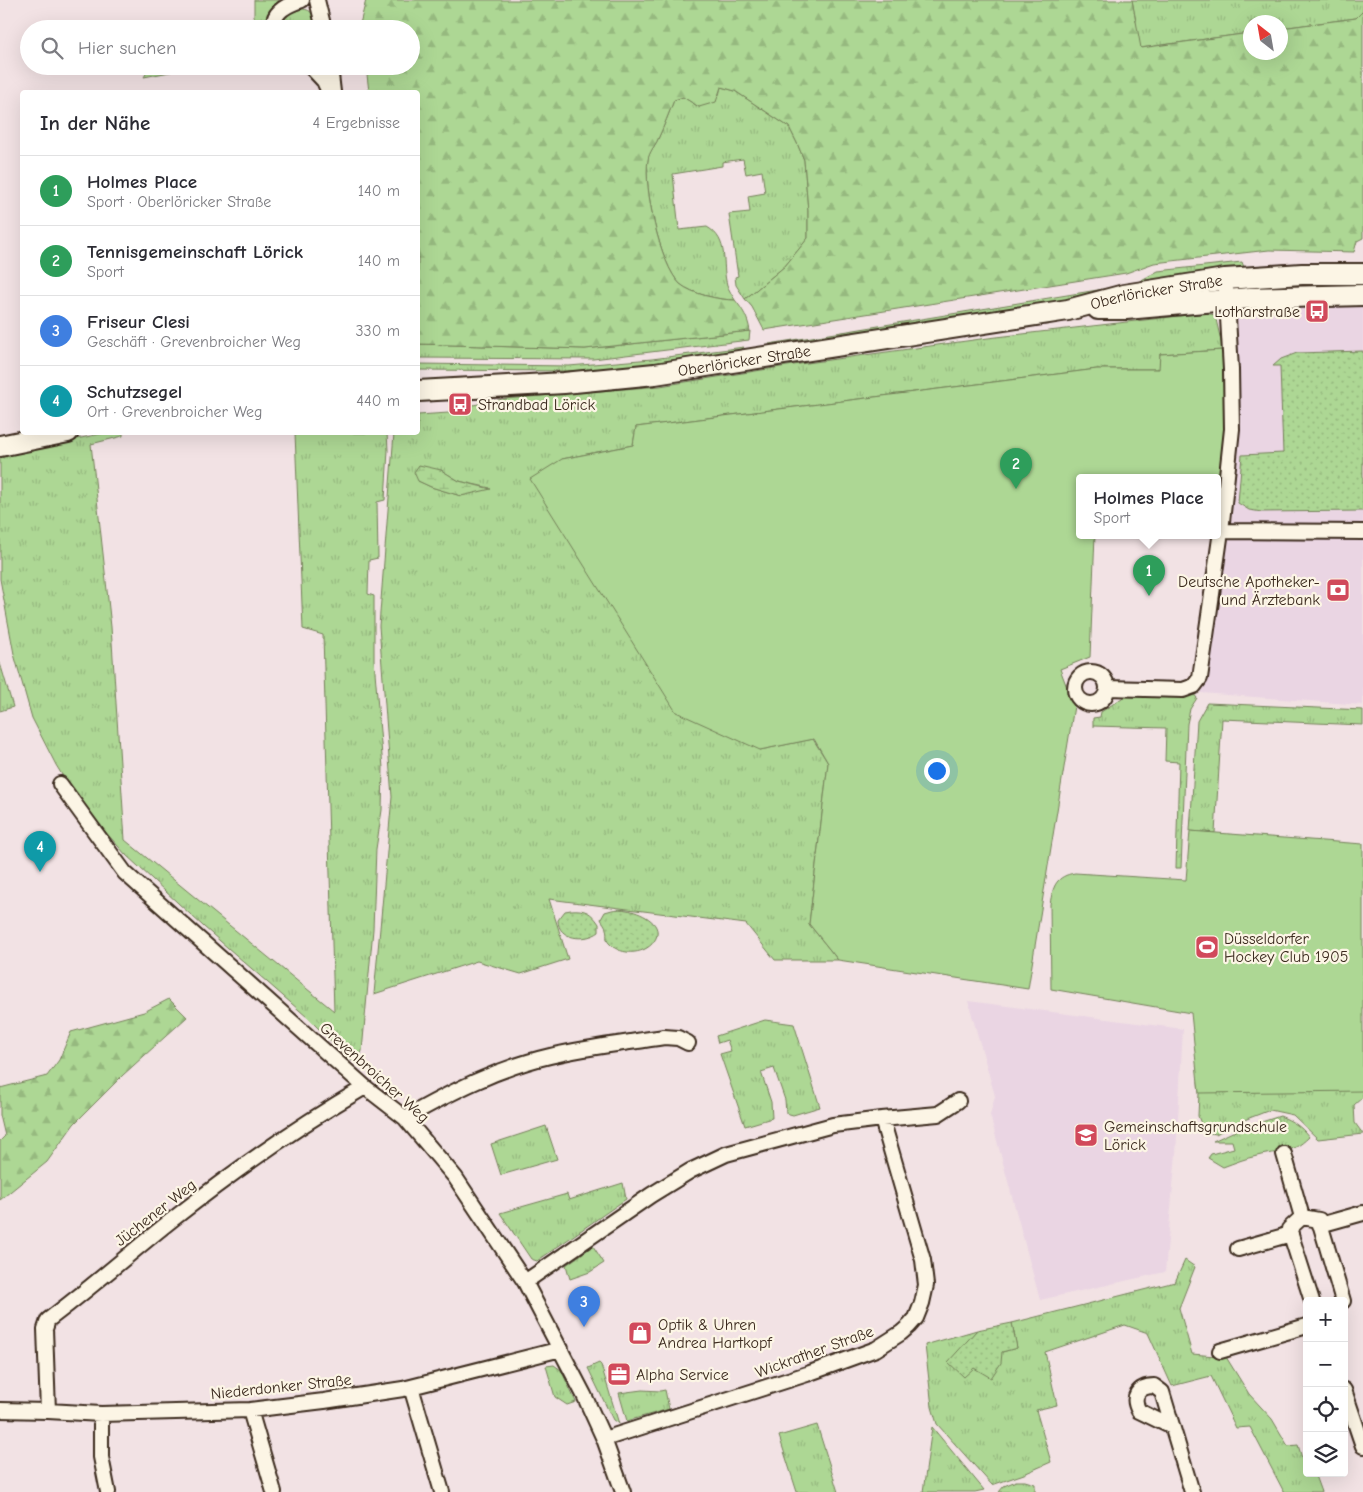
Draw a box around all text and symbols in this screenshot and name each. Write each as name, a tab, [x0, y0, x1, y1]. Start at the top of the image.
north arrow	[1243, 15, 1288, 60]
search box	[20, 20, 420, 75]
icon: search	[38, 34, 66, 62]
text: Hier suchen	[78, 37, 176, 59]
text: In der Nähe	[40, 111, 150, 135]
text: 4 Ergebnisse	[313, 114, 400, 132]
text: Holmes Place	[87, 171, 197, 193]
text: 1	[53, 182, 59, 200]
text: 140 m	[358, 182, 400, 200]
text: Sport · Oberlöricker Straße	[87, 193, 271, 211]
text: Tennisgemeinschaft Lörick	[87, 241, 303, 263]
text: 2	[52, 252, 60, 270]
text: 140 m	[358, 252, 400, 270]
text: Sport	[87, 263, 124, 281]
street label: Oberlöricker Straße	[1088, 272, 1224, 314]
bus stop icon: Lotharstraße	[1304, 298, 1330, 324]
place label: Lotharstraße	[1214, 303, 1300, 321]
text: Friseur Clesi	[87, 311, 190, 333]
text: 3	[52, 322, 60, 340]
text: 330 m	[355, 322, 400, 340]
text: Geschäft · Grevenbroicher Weg	[87, 333, 301, 351]
street label: Oberlöricker Straße	[677, 342, 812, 380]
text: Schutzsegel	[87, 381, 182, 403]
bus stop icon: Strandbad Lörick	[447, 391, 473, 417]
text: 4	[52, 392, 60, 410]
text: 440 m	[356, 392, 400, 410]
place label: Strandbad Lörick	[478, 396, 596, 414]
text: Ort · Grevenbroicher Weg	[87, 403, 263, 421]
pin: 2	[1000, 448, 1032, 489]
popup	[1076, 474, 1221, 539]
text: Holmes Place	[1093, 487, 1204, 509]
text: Sport	[1093, 509, 1130, 527]
pin: 1	[1133, 555, 1165, 596]
place label: Deutsche Apotheker- und Ärztebank	[1178, 573, 1320, 609]
bank icon: Deutsche Apotheker- und Ärztebank	[1325, 577, 1351, 603]
your location	[924, 758, 950, 784]
pin: 4	[24, 831, 56, 872]
place label: Düsseldorfer Hockey Club 1905	[1224, 930, 1348, 966]
sports icon: Düsseldorfer Hockey Club 1905	[1194, 934, 1220, 960]
street label: Grevenbroicher Weg	[316, 1019, 433, 1127]
place label: Gemeinschaftsgrundschule Lörick	[1104, 1118, 1287, 1154]
school or university icon: Gemeinschaftsgrundschule Lörick	[1073, 1122, 1099, 1148]
street label: Jüchener Weg	[112, 1176, 200, 1250]
pin: 3	[568, 1286, 600, 1327]
map controls	[1303, 1297, 1348, 1477]
button: +	[1303, 1297, 1348, 1342]
place label: Optik & Uhren Andrea Hartkopf	[658, 1316, 773, 1352]
shop icon: Optik & Uhren Andrea Hartkopf	[627, 1320, 653, 1346]
street label: Wickrather Straße	[753, 1322, 876, 1382]
button: −	[1303, 1342, 1348, 1387]
office icon: Alpha Service	[606, 1361, 632, 1387]
place label: Alpha Service	[636, 1366, 729, 1384]
street label: Niederdonker Straße	[210, 1371, 352, 1403]
button: locate	[1303, 1387, 1348, 1432]
button: layers	[1303, 1432, 1348, 1477]

